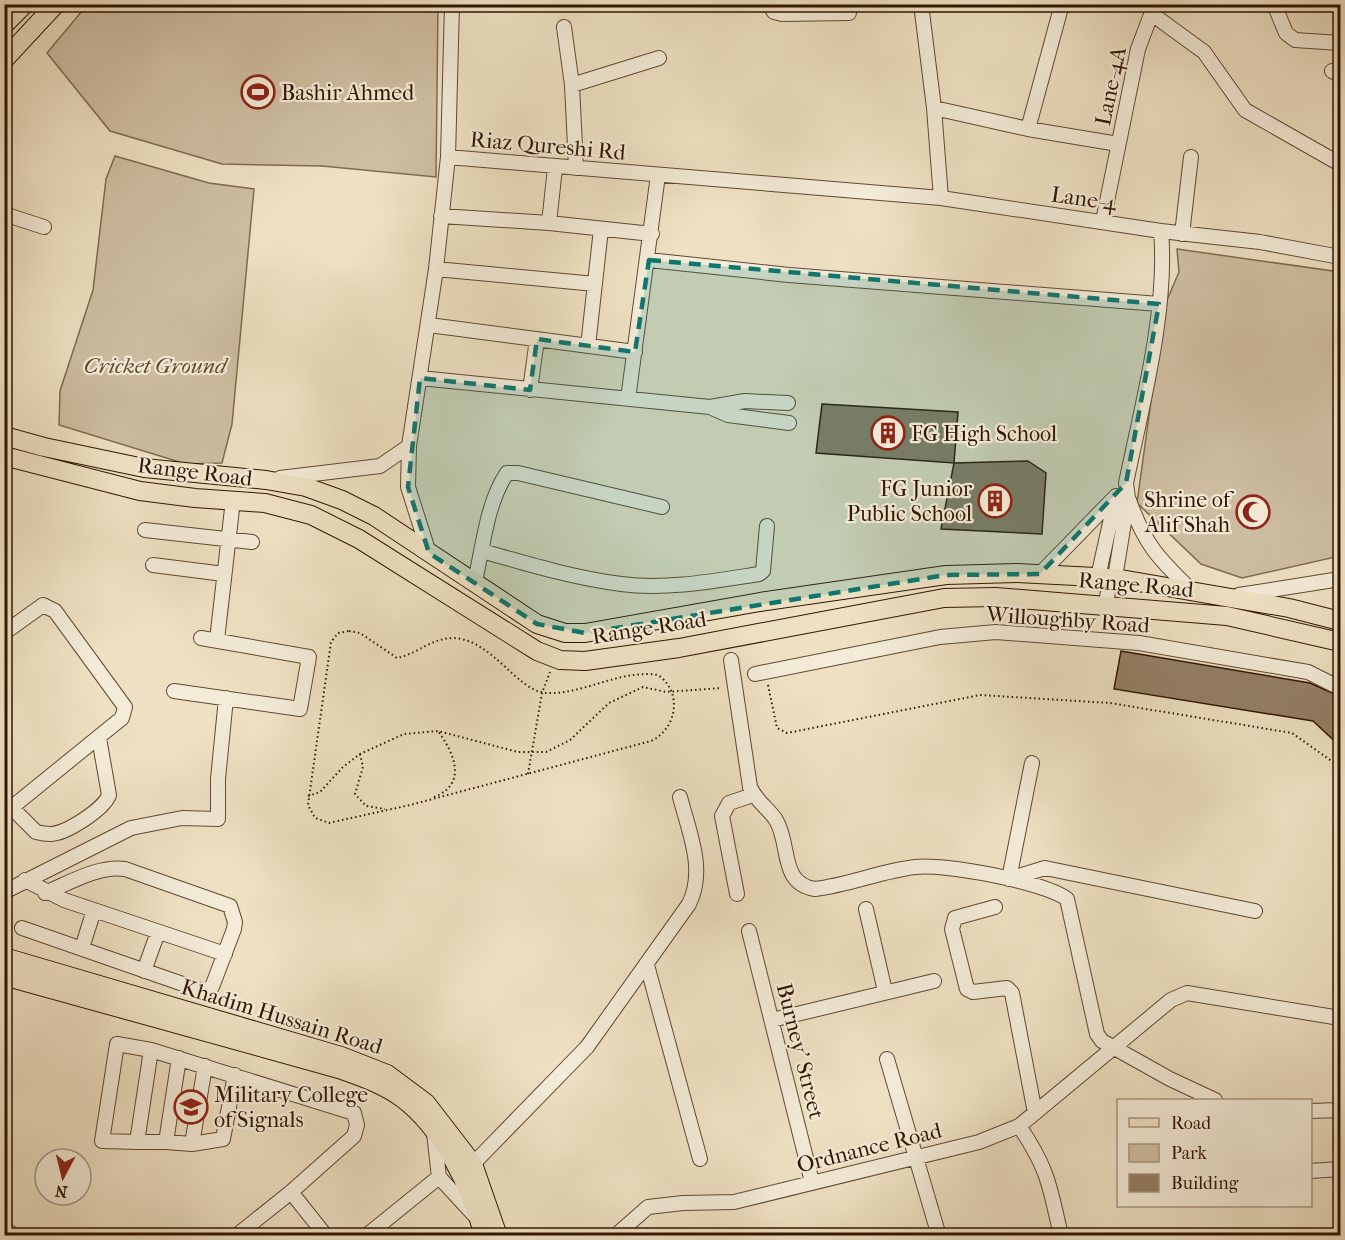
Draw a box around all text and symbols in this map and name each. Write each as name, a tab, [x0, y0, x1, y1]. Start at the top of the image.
street label: Lane-4A	[1090, 44, 1132, 128]
sports icon: Bashir Ahmed	[240, 74, 276, 110]
place label: Bashir Ahmed	[281, 80, 415, 106]
street label: Riaz Qureshi Rd	[469, 126, 628, 166]
street label: Lane-4	[1049, 182, 1119, 217]
park label: Cricket Ground	[84, 353, 229, 379]
building icon: FG High School	[870, 415, 906, 451]
place label: FG High School	[911, 421, 1057, 447]
street label: Range Road	[136, 452, 255, 492]
place label: FG Junior Public School	[847, 476, 973, 527]
building icon: FG Junior Public School	[977, 483, 1013, 519]
place label: Shrine of Alif Shah	[1144, 487, 1235, 538]
mosque icon: Shrine of Alif Shah	[1235, 494, 1271, 530]
street label: Range Road	[1077, 567, 1196, 603]
street label: Willoughby Road	[984, 601, 1151, 639]
street label: Range Road	[590, 606, 709, 650]
street label: Khadim Hussain Road	[178, 974, 386, 1060]
street label: Burney' Street	[771, 981, 829, 1122]
place label: Military College of Signals	[214, 1082, 368, 1133]
school or university icon: Military College of Signals	[173, 1089, 209, 1125]
legend	[1117, 1099, 1312, 1207]
text: Road	[1171, 1113, 1211, 1134]
street label: Ordnance Road	[794, 1117, 945, 1179]
text: Park	[1171, 1143, 1208, 1164]
north arrow	[33, 1147, 93, 1207]
text: Building	[1171, 1173, 1239, 1194]
text: N	[53, 1181, 68, 1202]

